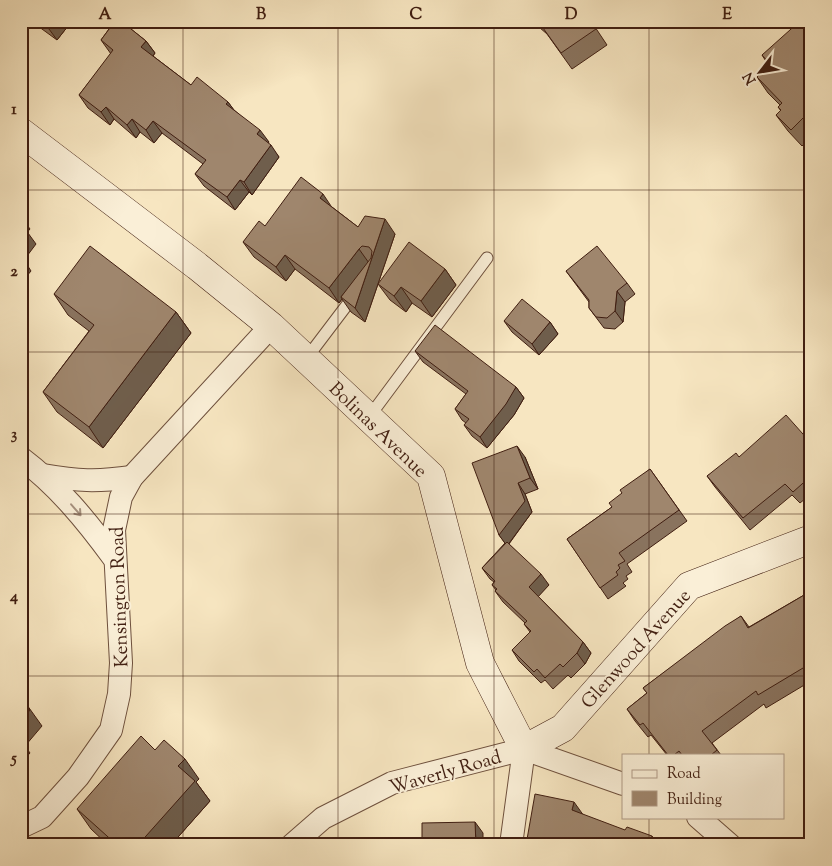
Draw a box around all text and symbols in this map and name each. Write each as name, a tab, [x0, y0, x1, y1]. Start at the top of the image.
text: A	[99, 4, 112, 27]
text: B	[256, 4, 266, 27]
text: C	[410, 4, 423, 27]
text: D	[565, 4, 578, 27]
text: E	[722, 4, 732, 27]
north arrow	[734, 48, 784, 98]
text: N	[739, 68, 762, 88]
text: 1	[11, 99, 17, 122]
text: 2	[10, 261, 18, 284]
street label: Bolinas Avenue	[322, 377, 433, 485]
text: 3	[11, 424, 18, 447]
one-way arrow	[71, 503, 82, 516]
street label: Kensington Road	[105, 526, 136, 668]
street label: Glenwood Avenue	[576, 584, 698, 716]
text: 4	[9, 586, 18, 609]
street label: Waverly Road	[387, 744, 505, 802]
text: 5	[9, 748, 17, 771]
legend	[622, 754, 784, 818]
text: Road	[667, 764, 701, 785]
text: Building	[667, 790, 722, 811]

